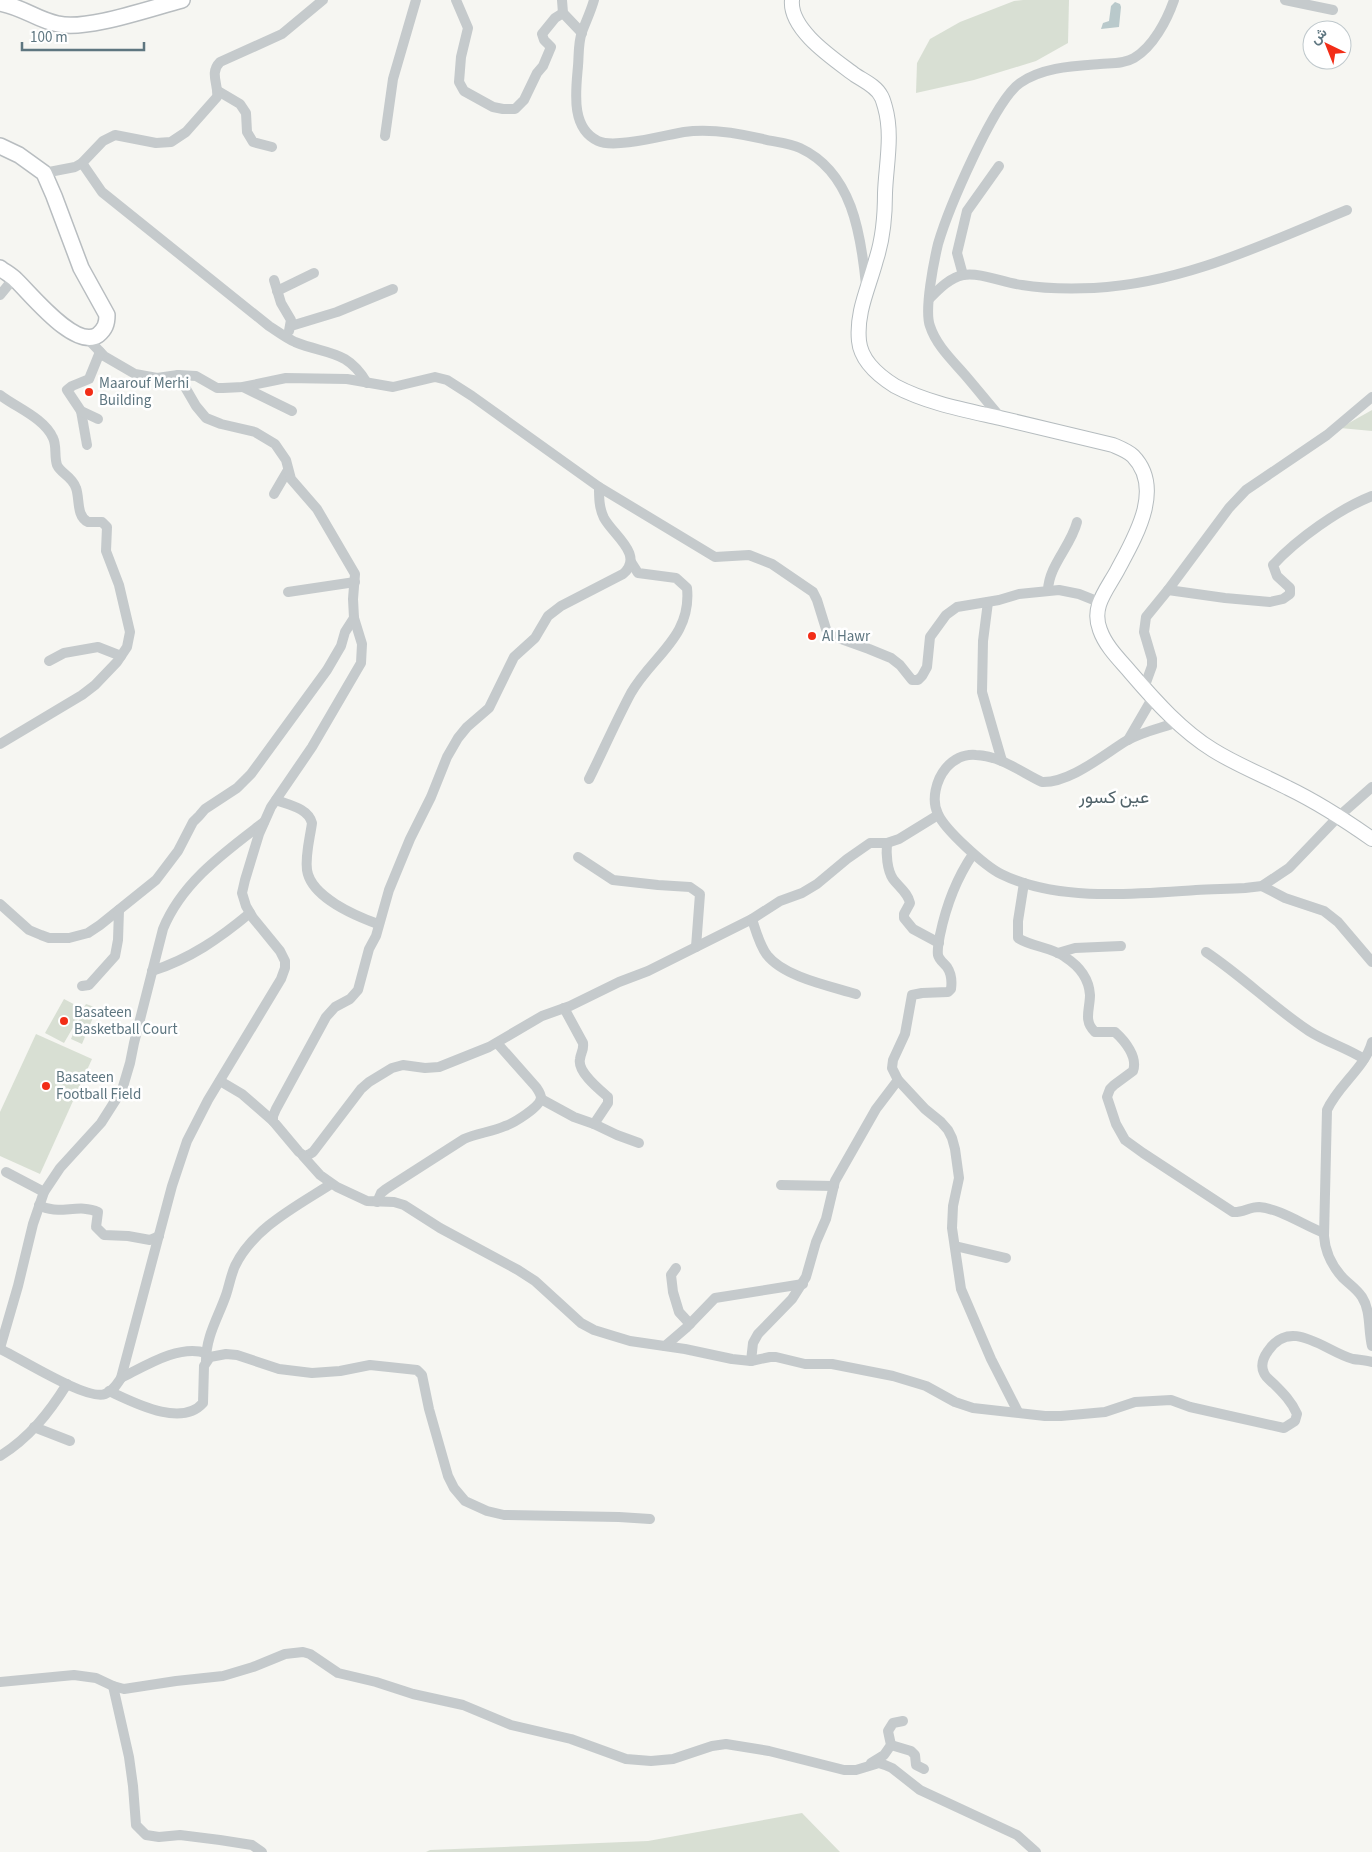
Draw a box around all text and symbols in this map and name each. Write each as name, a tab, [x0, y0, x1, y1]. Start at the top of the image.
scale bar	[22, 20, 145, 52]
north arrow	[1302, 20, 1352, 70]
text: ش	[1306, 23, 1332, 49]
text: 100 m	[30, 27, 68, 48]
place label: Maarouf Merhi Building	[99, 373, 189, 411]
marker: Maarouf Merhi Building	[83, 386, 95, 398]
place label: Al Hawr	[822, 626, 871, 647]
marker: Al Hawr	[806, 630, 818, 642]
district label: عين كسور	[1078, 785, 1149, 810]
place label: Basateen Basketball Court	[74, 1002, 178, 1040]
marker: Basateen Basketball Court	[58, 1015, 70, 1027]
place label: Basateen Football Field	[56, 1067, 141, 1105]
marker: Basateen Football Field	[40, 1080, 52, 1092]

